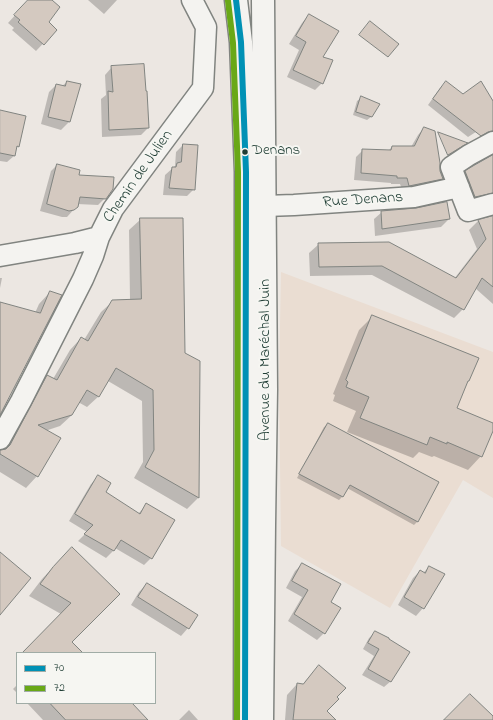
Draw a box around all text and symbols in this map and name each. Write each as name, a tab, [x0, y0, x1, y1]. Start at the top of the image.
street label: Chemin de Julien	[100, 127, 178, 227]
place label: Denans	[252, 143, 300, 161]
marker: Denans	[240, 147, 250, 157]
street label: Rue Denans	[322, 189, 404, 213]
street label: Avenue du Maréchal Juin	[256, 279, 276, 441]
legend	[16, 652, 156, 704]
text: 70	[54, 659, 64, 677]
text: 72	[54, 679, 65, 697]

